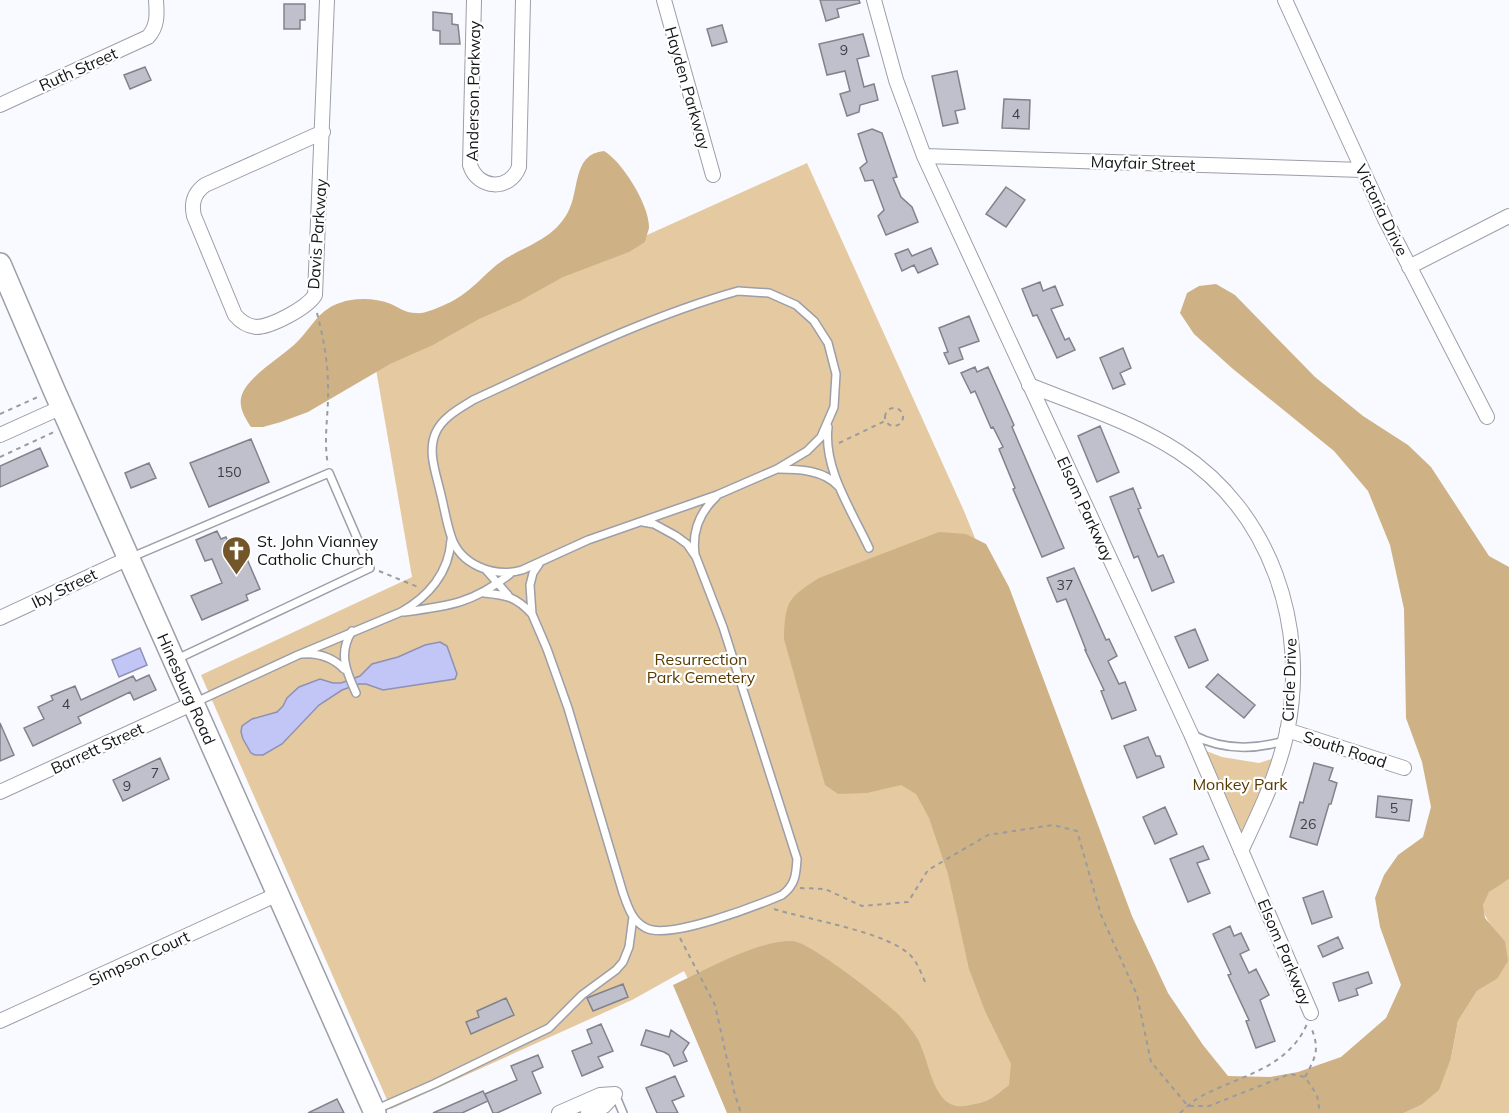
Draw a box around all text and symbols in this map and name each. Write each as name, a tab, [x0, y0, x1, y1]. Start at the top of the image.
street label: Anderson Parkway	[462, 20, 484, 162]
street label: Hayden Parkway	[661, 24, 715, 152]
house number: 9	[840, 41, 848, 59]
street label: Ruth Street	[36, 43, 121, 95]
house number: 4	[1012, 105, 1021, 123]
street label: Mayfair Street	[1090, 151, 1196, 175]
street label: Victoria Drive	[1351, 161, 1413, 259]
street label: Davis Parkway	[303, 177, 331, 290]
street label: Elsom Parkway	[1053, 453, 1119, 565]
house number: 150	[216, 463, 242, 481]
place label: St. John Vianney Catholic Church	[257, 531, 379, 569]
church icon: St. John Vianney Catholic Church	[220, 534, 252, 576]
street label: Iby Street	[28, 563, 100, 612]
house number: 37	[1057, 576, 1073, 594]
street label: Hinesburg Road	[153, 630, 220, 748]
street label: Circle Drive	[1278, 638, 1300, 722]
park label: Resurrection Park Cemetery	[647, 649, 756, 687]
house number: 4	[62, 695, 71, 713]
street label: Barrett Street	[47, 718, 147, 778]
street label: South Road	[1301, 726, 1389, 772]
house number: 7	[151, 764, 159, 782]
park label: Monkey Park	[1192, 774, 1288, 794]
house number: 9	[123, 777, 131, 795]
house number: 5	[1390, 799, 1398, 817]
house number: 26	[1300, 815, 1316, 833]
street label: Elsom Parkway	[1254, 896, 1317, 1009]
street label: Simpson Court	[86, 926, 193, 990]

